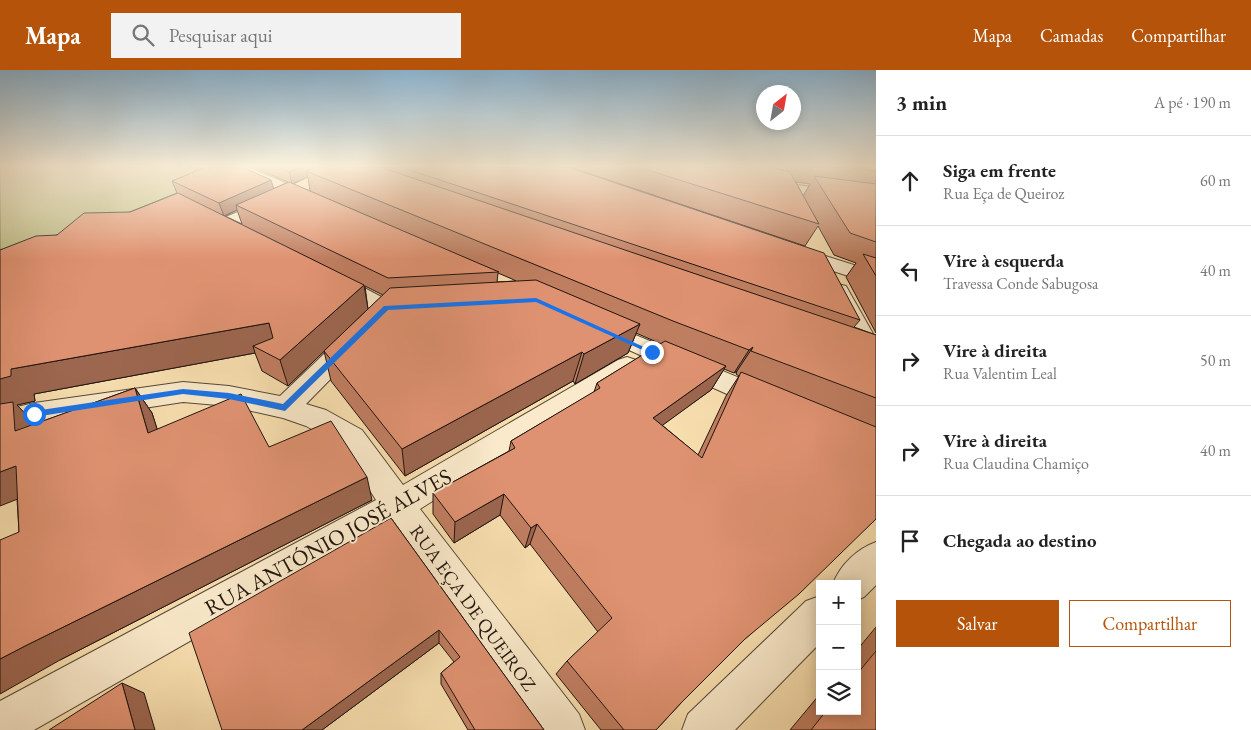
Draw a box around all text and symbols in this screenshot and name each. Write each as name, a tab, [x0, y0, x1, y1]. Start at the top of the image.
search box	[111, 13, 461, 58]
text: Mapa	[25, 20, 81, 51]
icon: search	[129, 21, 157, 49]
text: Pesquisar aqui	[169, 23, 272, 48]
text: Mapa	[973, 24, 1012, 47]
text: Camadas	[1040, 24, 1103, 47]
text: Compartilhar	[1131, 24, 1226, 47]
north arrow	[756, 85, 801, 130]
text: 3 min	[896, 89, 947, 116]
text: A pé · 190 m	[1154, 92, 1231, 113]
text: Siga em frente	[943, 158, 1056, 183]
icon: ahead	[896, 167, 924, 195]
text: 60 m	[1200, 170, 1231, 191]
text: Rua Eça de Queiroz	[943, 183, 1064, 204]
text: Vire à esquerda	[943, 248, 1064, 273]
icon: left	[896, 257, 924, 285]
text: 40 m	[1200, 260, 1231, 281]
text: Travessa Conde Sabugosa	[943, 273, 1099, 294]
text: Vire à direita	[943, 338, 1047, 363]
route end	[641, 341, 664, 364]
icon: right	[896, 347, 924, 375]
text: 50 m	[1200, 350, 1231, 371]
text: Rua Valentim Leal	[943, 363, 1057, 384]
route start	[23, 403, 46, 426]
text: Vire à direita	[943, 428, 1047, 453]
icon: right	[896, 437, 924, 465]
text: 40 m	[1200, 440, 1231, 461]
text: Rua Claudina Chamiço	[943, 453, 1089, 474]
street label: RUA ANTÓNIO JOSÉ ALVES	[199, 462, 457, 622]
street label: RUA EÇA DE QUEIROZ	[404, 520, 542, 697]
icon: arrive	[896, 527, 924, 555]
text: Chegada ao destino	[943, 528, 1097, 553]
map controls	[816, 580, 861, 715]
button: +	[816, 580, 861, 625]
button: Salvar	[896, 600, 1059, 647]
button: Compartilhar	[1069, 600, 1231, 647]
button: −	[816, 625, 861, 670]
button: layers	[816, 670, 861, 715]

